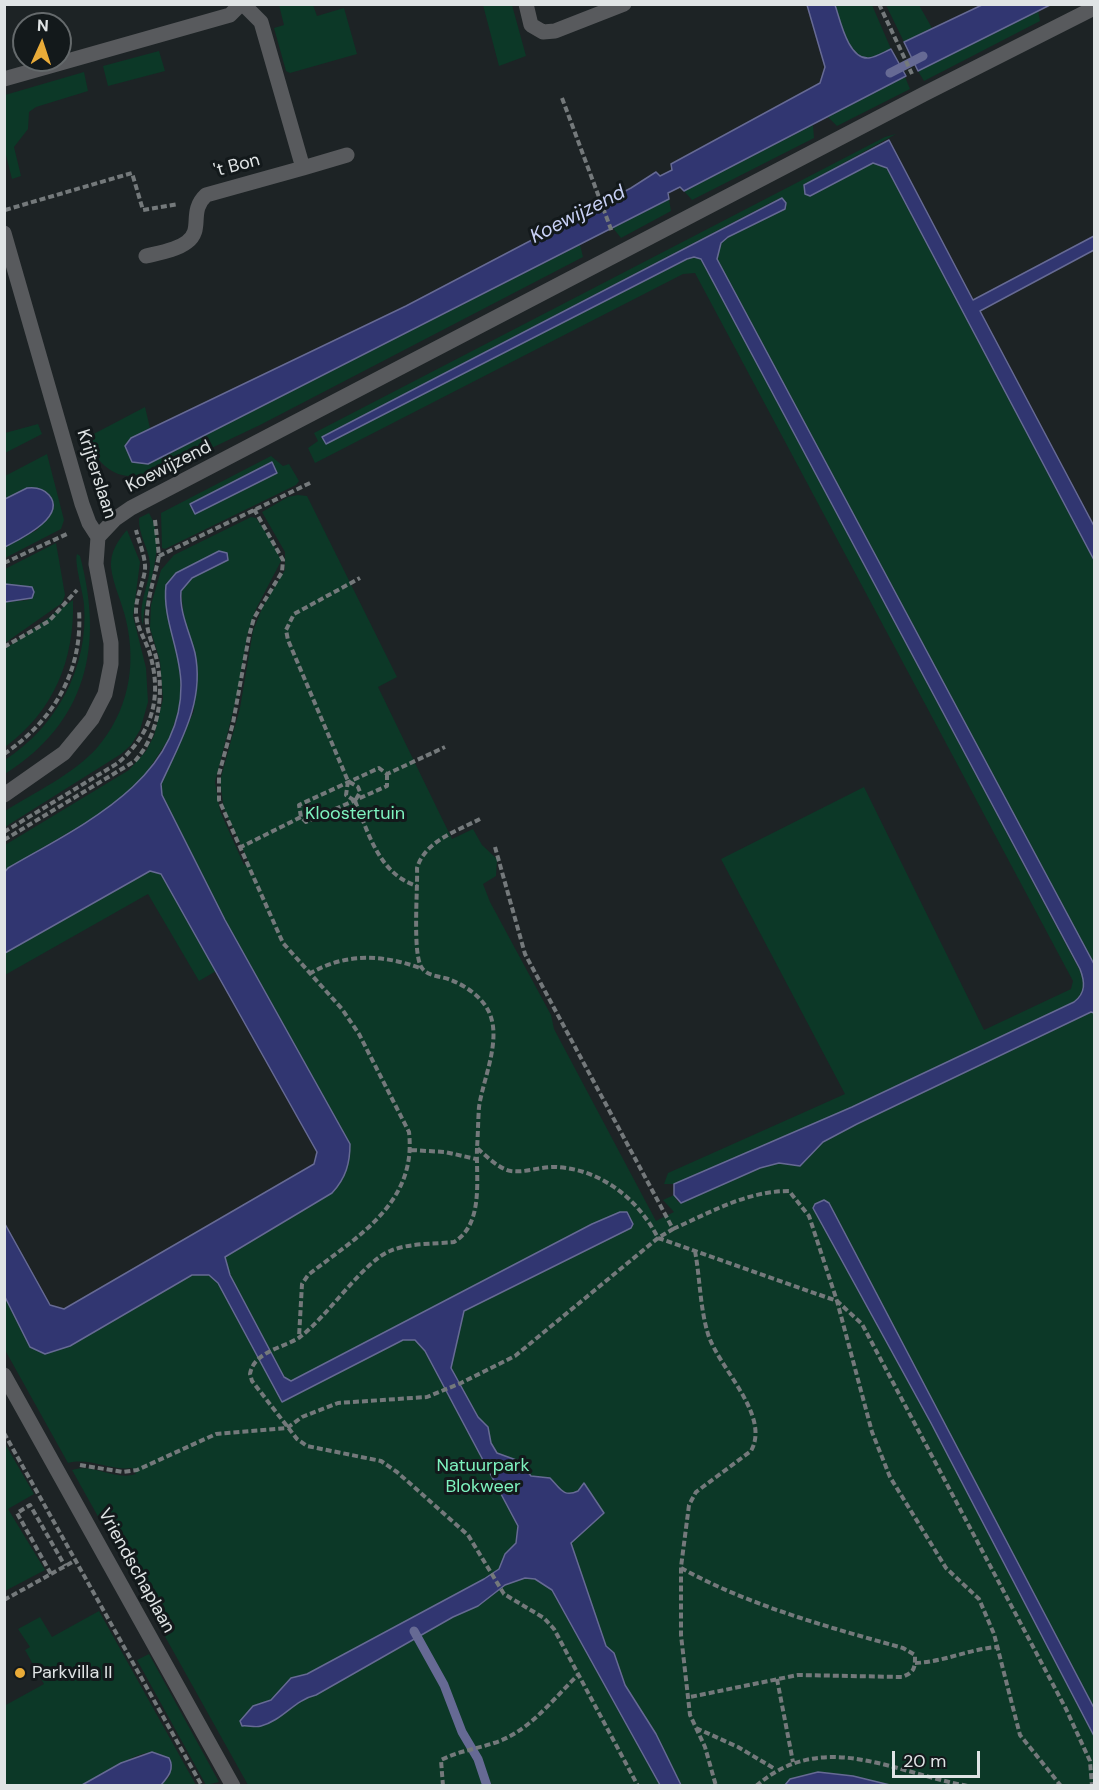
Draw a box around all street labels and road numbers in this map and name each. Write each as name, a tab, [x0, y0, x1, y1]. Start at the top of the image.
street label: 't Bon	[212, 150, 262, 182]
street label: Krijterslaan	[71, 427, 121, 521]
street label: Koewijzend	[123, 436, 215, 498]
street label: Vriendschaplaan	[93, 1505, 179, 1637]

